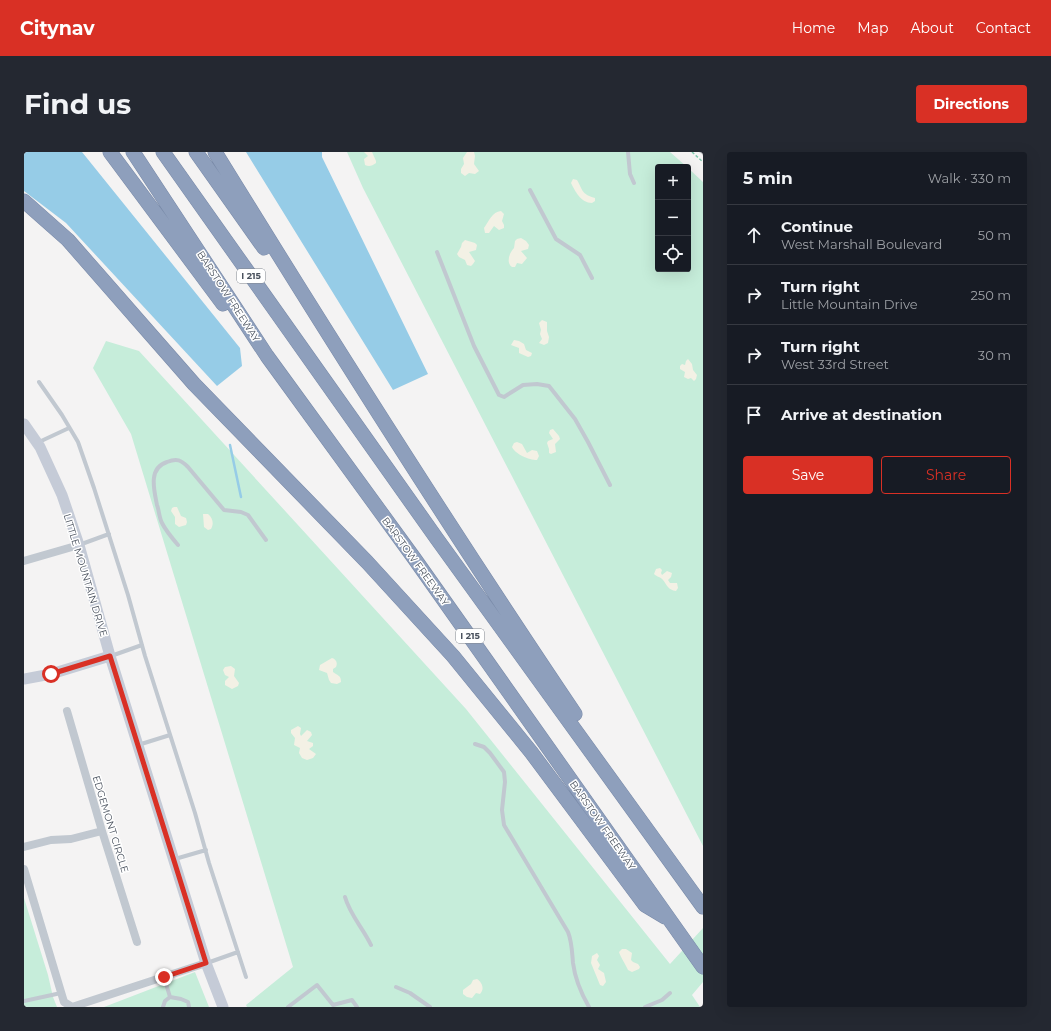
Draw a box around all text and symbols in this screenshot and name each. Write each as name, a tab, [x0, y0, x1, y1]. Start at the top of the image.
text: Citynav	[20, 17, 95, 40]
text: Home	[792, 19, 835, 37]
text: Map	[857, 19, 888, 37]
text: About	[910, 19, 954, 37]
text: Contact	[976, 19, 1031, 37]
button: Directions	[916, 85, 1027, 123]
text: Find us	[24, 87, 131, 121]
map controls	[655, 164, 691, 272]
button: +	[655, 164, 691, 200]
text: 5 min	[743, 168, 793, 188]
text: Walk · 330 m	[928, 170, 1011, 186]
button: −	[655, 200, 691, 236]
text: Continue	[781, 217, 853, 236]
icon: ahead	[743, 224, 765, 246]
text: 50 m	[978, 227, 1011, 243]
button: locate	[655, 236, 691, 272]
text: West Marshall Boulevard	[781, 236, 942, 252]
street label: BARSTOW FREEWAY	[194, 248, 263, 345]
road number: I 215	[237, 269, 265, 283]
text: Turn right	[781, 277, 860, 296]
icon: right	[743, 284, 765, 306]
text: 250 m	[970, 287, 1011, 303]
text: Little Mountain Drive	[781, 296, 918, 312]
text: Turn right	[781, 337, 860, 356]
icon: right	[743, 344, 765, 366]
text: 30 m	[978, 347, 1011, 363]
text: West 33rd Street	[781, 356, 889, 372]
icon: arrive	[743, 404, 765, 426]
text: Arrive at destination	[781, 405, 942, 424]
button: Save	[743, 456, 873, 494]
button: Share	[881, 456, 1011, 494]
street label: LITTLE MOUNTAIN DRIVE	[61, 512, 111, 638]
street label: BARSTOW FREEWAY	[379, 515, 452, 609]
road number: I 215	[456, 629, 484, 643]
route start	[42, 665, 60, 683]
street label: EDGEMONT CIRCLE	[90, 774, 132, 875]
street label: BARSTOW FREEWAY	[567, 778, 639, 873]
route end	[155, 968, 173, 986]

